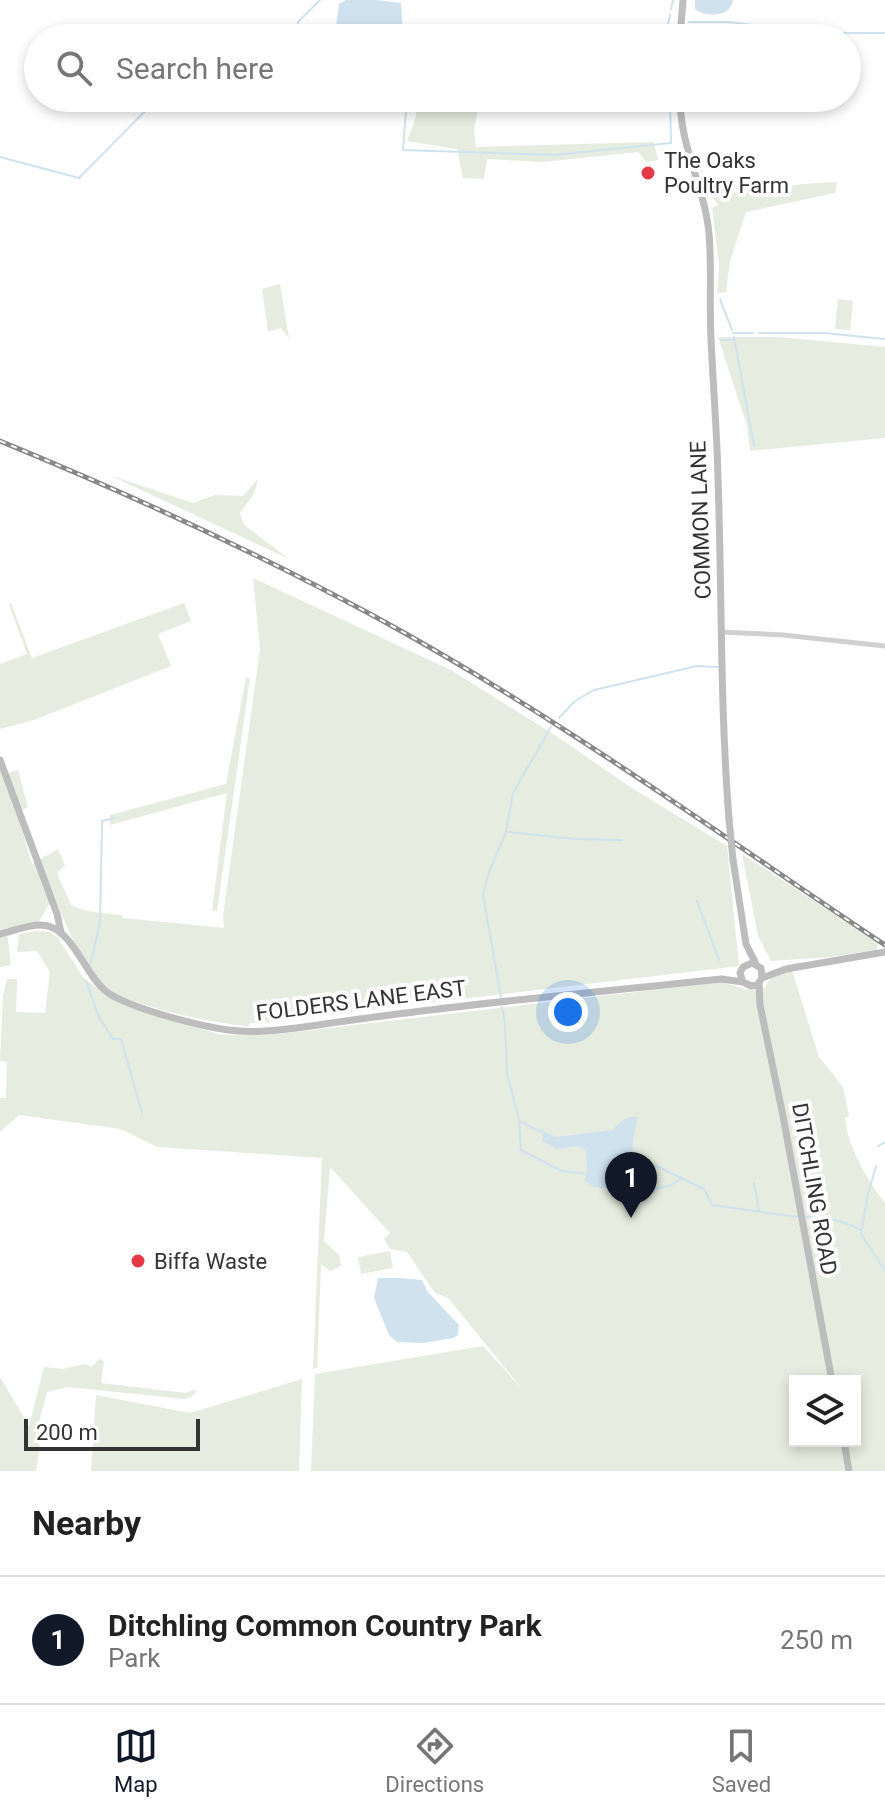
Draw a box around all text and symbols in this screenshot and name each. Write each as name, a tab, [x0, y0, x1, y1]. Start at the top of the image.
search box	[24, 24, 861, 112]
icon: search	[52, 46, 96, 90]
text: Search here	[116, 51, 274, 86]
place label: The Oaks Poultry Farm	[664, 148, 789, 198]
marker: The Oaks Poultry Farm	[639, 164, 657, 182]
street label: COMMON LANE	[685, 440, 716, 600]
street label: FOLDERS LANE EAST	[255, 975, 467, 1026]
your location	[548, 992, 588, 1032]
street label: DITCHLING ROAD	[787, 1101, 842, 1277]
pin: 1	[605, 1152, 657, 1218]
place label: Biffa Waste	[154, 1249, 267, 1274]
marker: Biffa Waste	[129, 1252, 147, 1270]
map controls	[789, 1375, 861, 1447]
button: layers	[789, 1375, 861, 1447]
scale bar	[24, 1415, 200, 1451]
text: 200 m	[36, 1420, 98, 1445]
text: Nearby	[32, 1503, 141, 1543]
text: Ditchling Common Country Park	[108, 1608, 541, 1643]
text: 1	[51, 1625, 65, 1655]
text: 250 m	[780, 1625, 853, 1655]
text: Park	[108, 1643, 160, 1673]
tab: Map	[114, 1724, 158, 1797]
tab: Directions	[385, 1724, 484, 1797]
tab: Saved	[712, 1724, 771, 1797]

